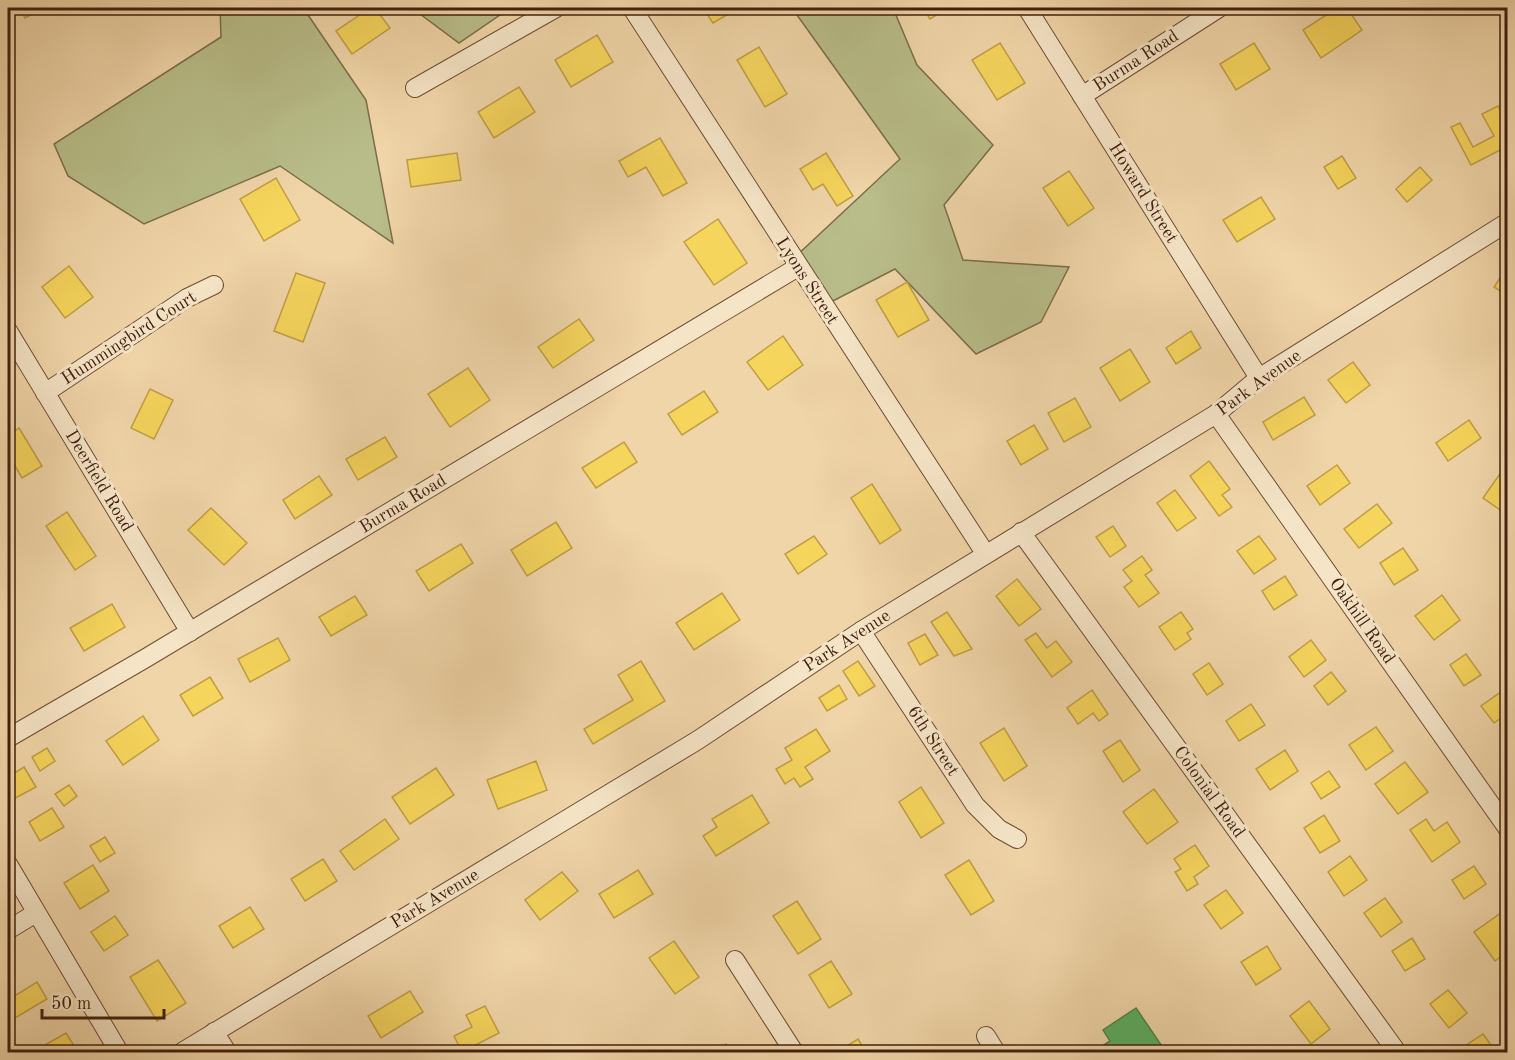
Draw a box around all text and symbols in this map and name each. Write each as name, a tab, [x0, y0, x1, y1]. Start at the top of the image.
street label: Burma Road	[1090, 27, 1182, 95]
street label: Howard Street	[1105, 140, 1181, 246]
street label: Lyons Street	[772, 234, 842, 328]
street label: Hummingbird Court	[58, 288, 200, 388]
street label: Park Avenue	[1214, 347, 1304, 419]
street label: Deerfield Road	[62, 427, 136, 535]
street label: Burma Road	[356, 471, 450, 537]
street label: Oakhill Road	[1326, 575, 1398, 667]
street label: Park Avenue	[800, 606, 894, 676]
street label: 6th Street	[904, 703, 962, 779]
street label: Colonial Road	[1170, 743, 1248, 841]
street label: Park Avenue	[388, 866, 482, 932]
scale bar	[42, 982, 164, 1020]
text: 50 m	[51, 995, 91, 1013]

